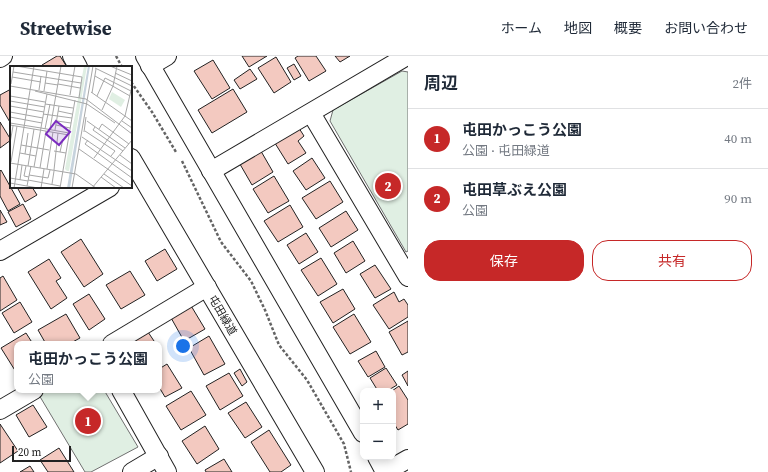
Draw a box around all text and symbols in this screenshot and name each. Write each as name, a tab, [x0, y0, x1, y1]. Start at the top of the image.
text: Streetwise	[20, 15, 112, 41]
text: ホーム	[500, 18, 542, 38]
text: 地図	[564, 18, 592, 38]
text: 概要	[614, 18, 642, 38]
text: お問い合わせ	[664, 18, 748, 38]
inset map	[10, 66, 132, 188]
text: 周辺	[424, 71, 458, 95]
text: 2件	[732, 75, 752, 92]
text: 屯田かっこう公園	[462, 119, 582, 140]
text: 1	[433, 130, 441, 147]
text: 40 m	[724, 130, 752, 147]
text: 公園 · 屯田緑道	[462, 142, 550, 159]
pin: 2	[375, 171, 401, 201]
text: 屯田草ぶえ公園	[462, 179, 567, 200]
text: 2	[433, 190, 441, 207]
text: 90 m	[724, 190, 752, 207]
text: 公園	[462, 202, 488, 219]
button: 保存	[424, 240, 584, 281]
button: 共有	[592, 240, 752, 281]
street label: 屯田緑道	[205, 292, 240, 338]
your location	[173, 336, 193, 356]
popup	[14, 341, 162, 393]
text: 屯田かっこう公園	[28, 348, 148, 369]
text: 公園	[28, 371, 54, 388]
map controls	[360, 388, 396, 460]
button: +	[360, 388, 396, 424]
pin: 1	[75, 406, 101, 436]
button: −	[360, 424, 396, 460]
scale bar	[12, 444, 71, 463]
text: 20 m	[18, 445, 41, 460]

